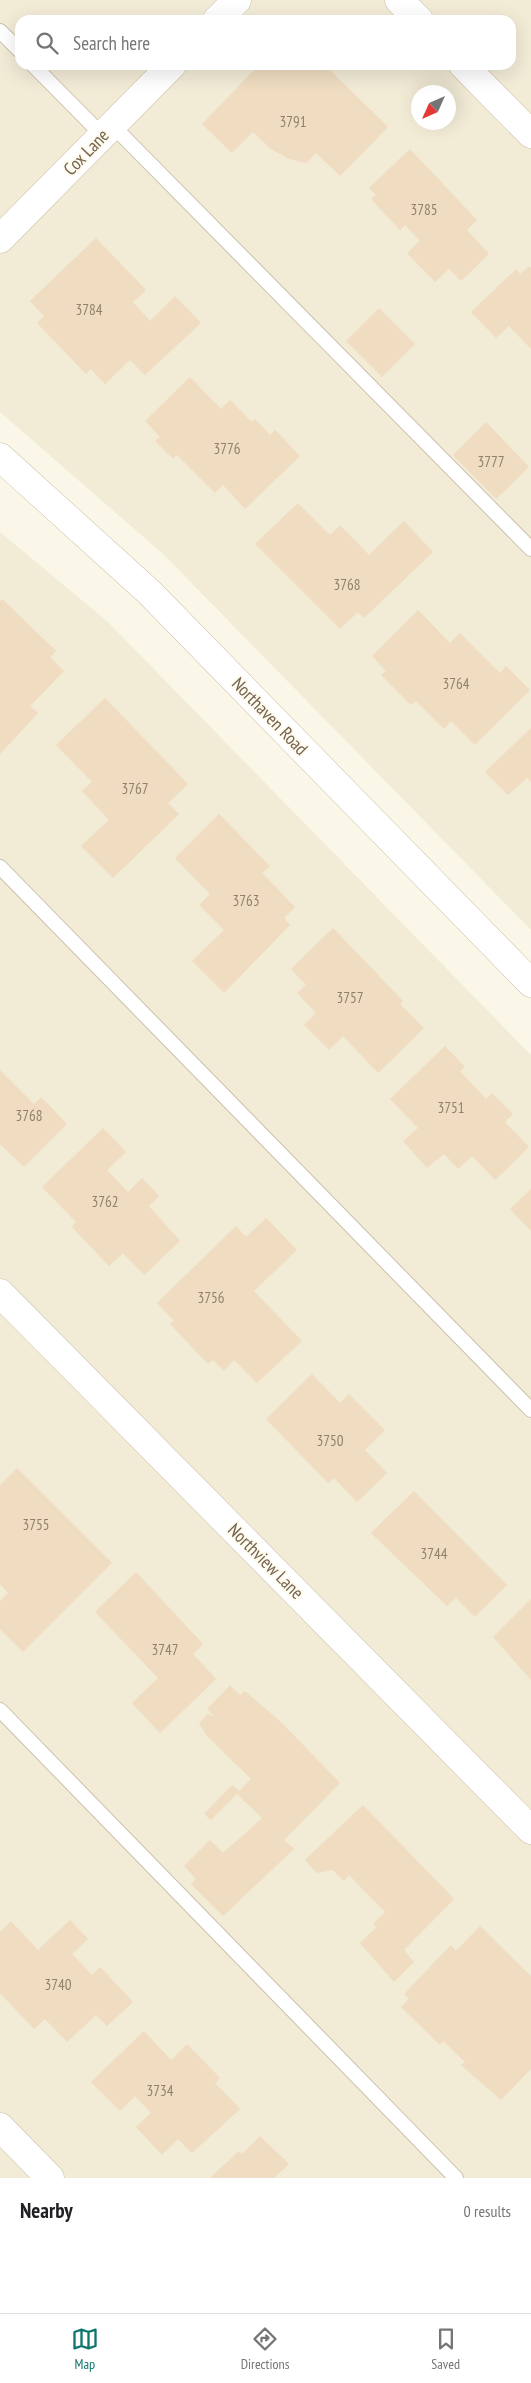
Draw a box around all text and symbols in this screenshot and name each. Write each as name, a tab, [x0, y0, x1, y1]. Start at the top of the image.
search box	[15, 15, 516, 70]
icon: search	[33, 29, 61, 57]
text: Search here	[73, 31, 150, 55]
north arrow	[411, 85, 456, 130]
house number: 3791	[279, 112, 307, 131]
street label: Cox Lane	[58, 124, 114, 180]
house number: 3785	[410, 200, 438, 219]
house number: 3784	[75, 300, 103, 319]
house number: 3776	[213, 439, 241, 458]
house number: 3777	[477, 452, 505, 471]
house number: 3768	[333, 575, 361, 594]
street label: Northaven Road	[227, 672, 313, 760]
house number: 3764	[442, 674, 470, 693]
house number: 3767	[121, 779, 149, 798]
house number: 3763	[232, 891, 260, 910]
house number: 3757	[336, 988, 364, 1007]
house number: 3751	[437, 1098, 465, 1117]
house number: 3768	[15, 1106, 43, 1125]
house number: 3762	[91, 1192, 119, 1211]
house number: 3756	[197, 1288, 225, 1307]
house number: 3750	[316, 1431, 344, 1450]
house number: 3755	[22, 1515, 50, 1534]
street label: Northview Lane	[223, 1518, 309, 1604]
house number: 3744	[420, 1544, 448, 1563]
house number: 3747	[151, 1640, 179, 1659]
house number: 3740	[44, 1975, 72, 1994]
house number: 3734	[146, 2081, 174, 2100]
text: Nearby	[20, 2197, 73, 2224]
text: 0 results	[464, 2201, 511, 2221]
tab: Map	[71, 2325, 99, 2373]
tab: Directions	[241, 2325, 289, 2373]
tab: Saved	[431, 2325, 460, 2373]

